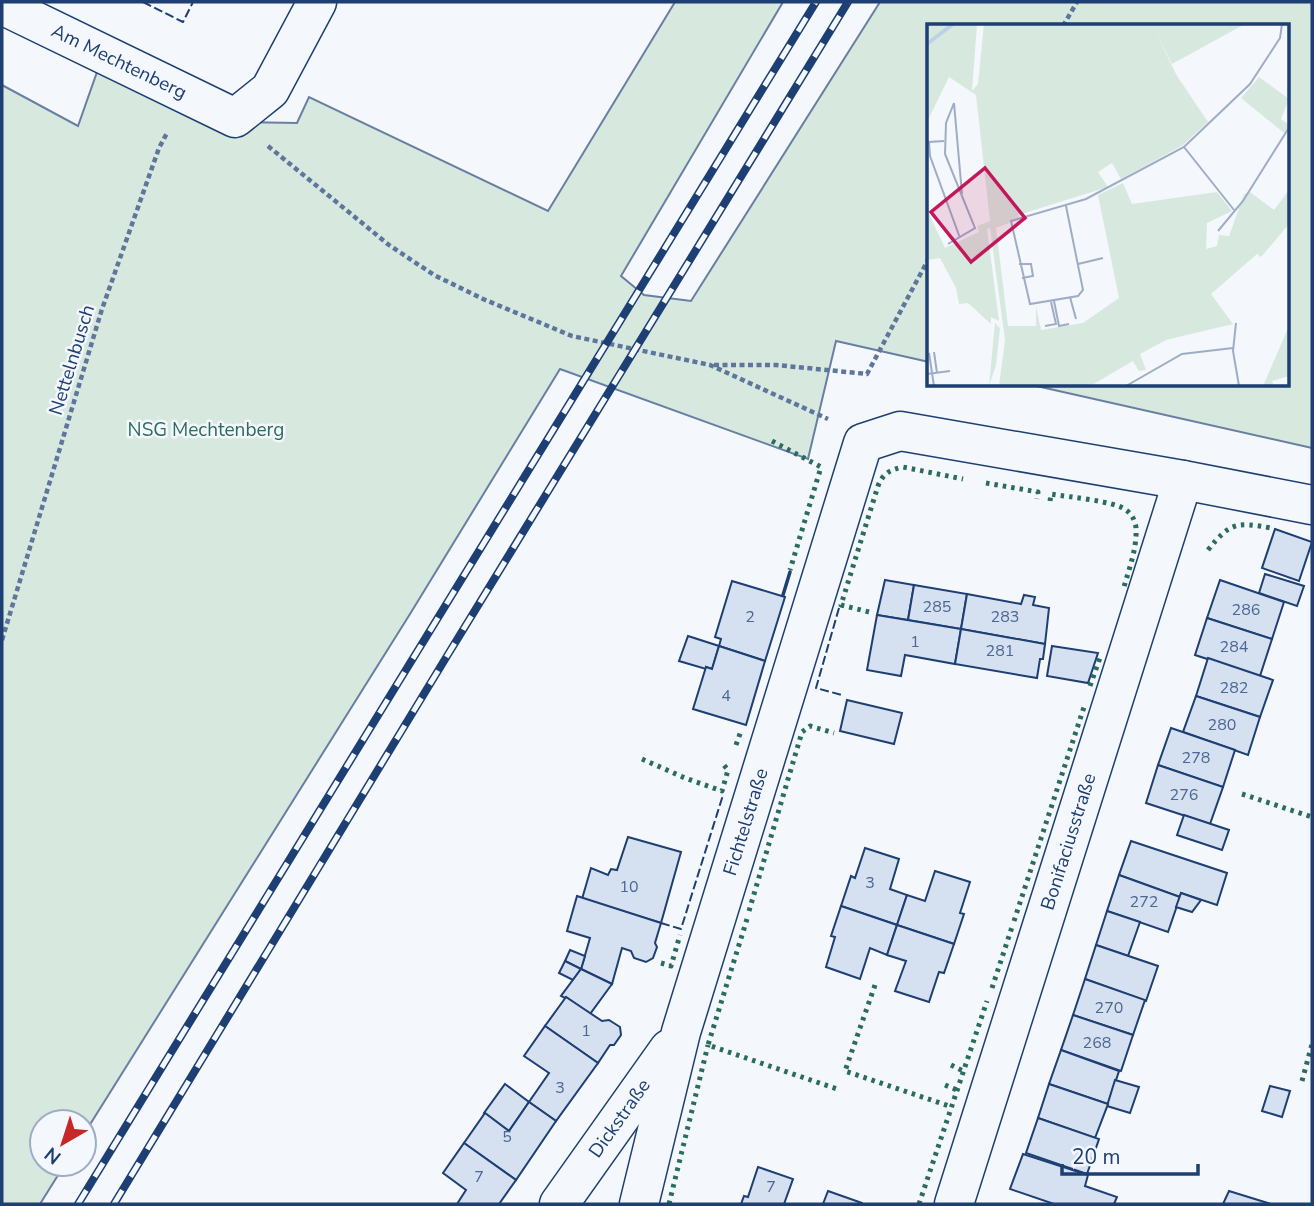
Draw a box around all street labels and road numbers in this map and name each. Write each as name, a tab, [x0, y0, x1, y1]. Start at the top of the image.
street label: Am Mechtenberg	[47, 18, 191, 106]
street label: Nettelnbusch	[43, 302, 101, 418]
street label: Fichtelstraße	[717, 765, 775, 879]
street label: Bonifaciusstraße	[1035, 770, 1102, 913]
street label: Dickstraße	[583, 1074, 657, 1163]

